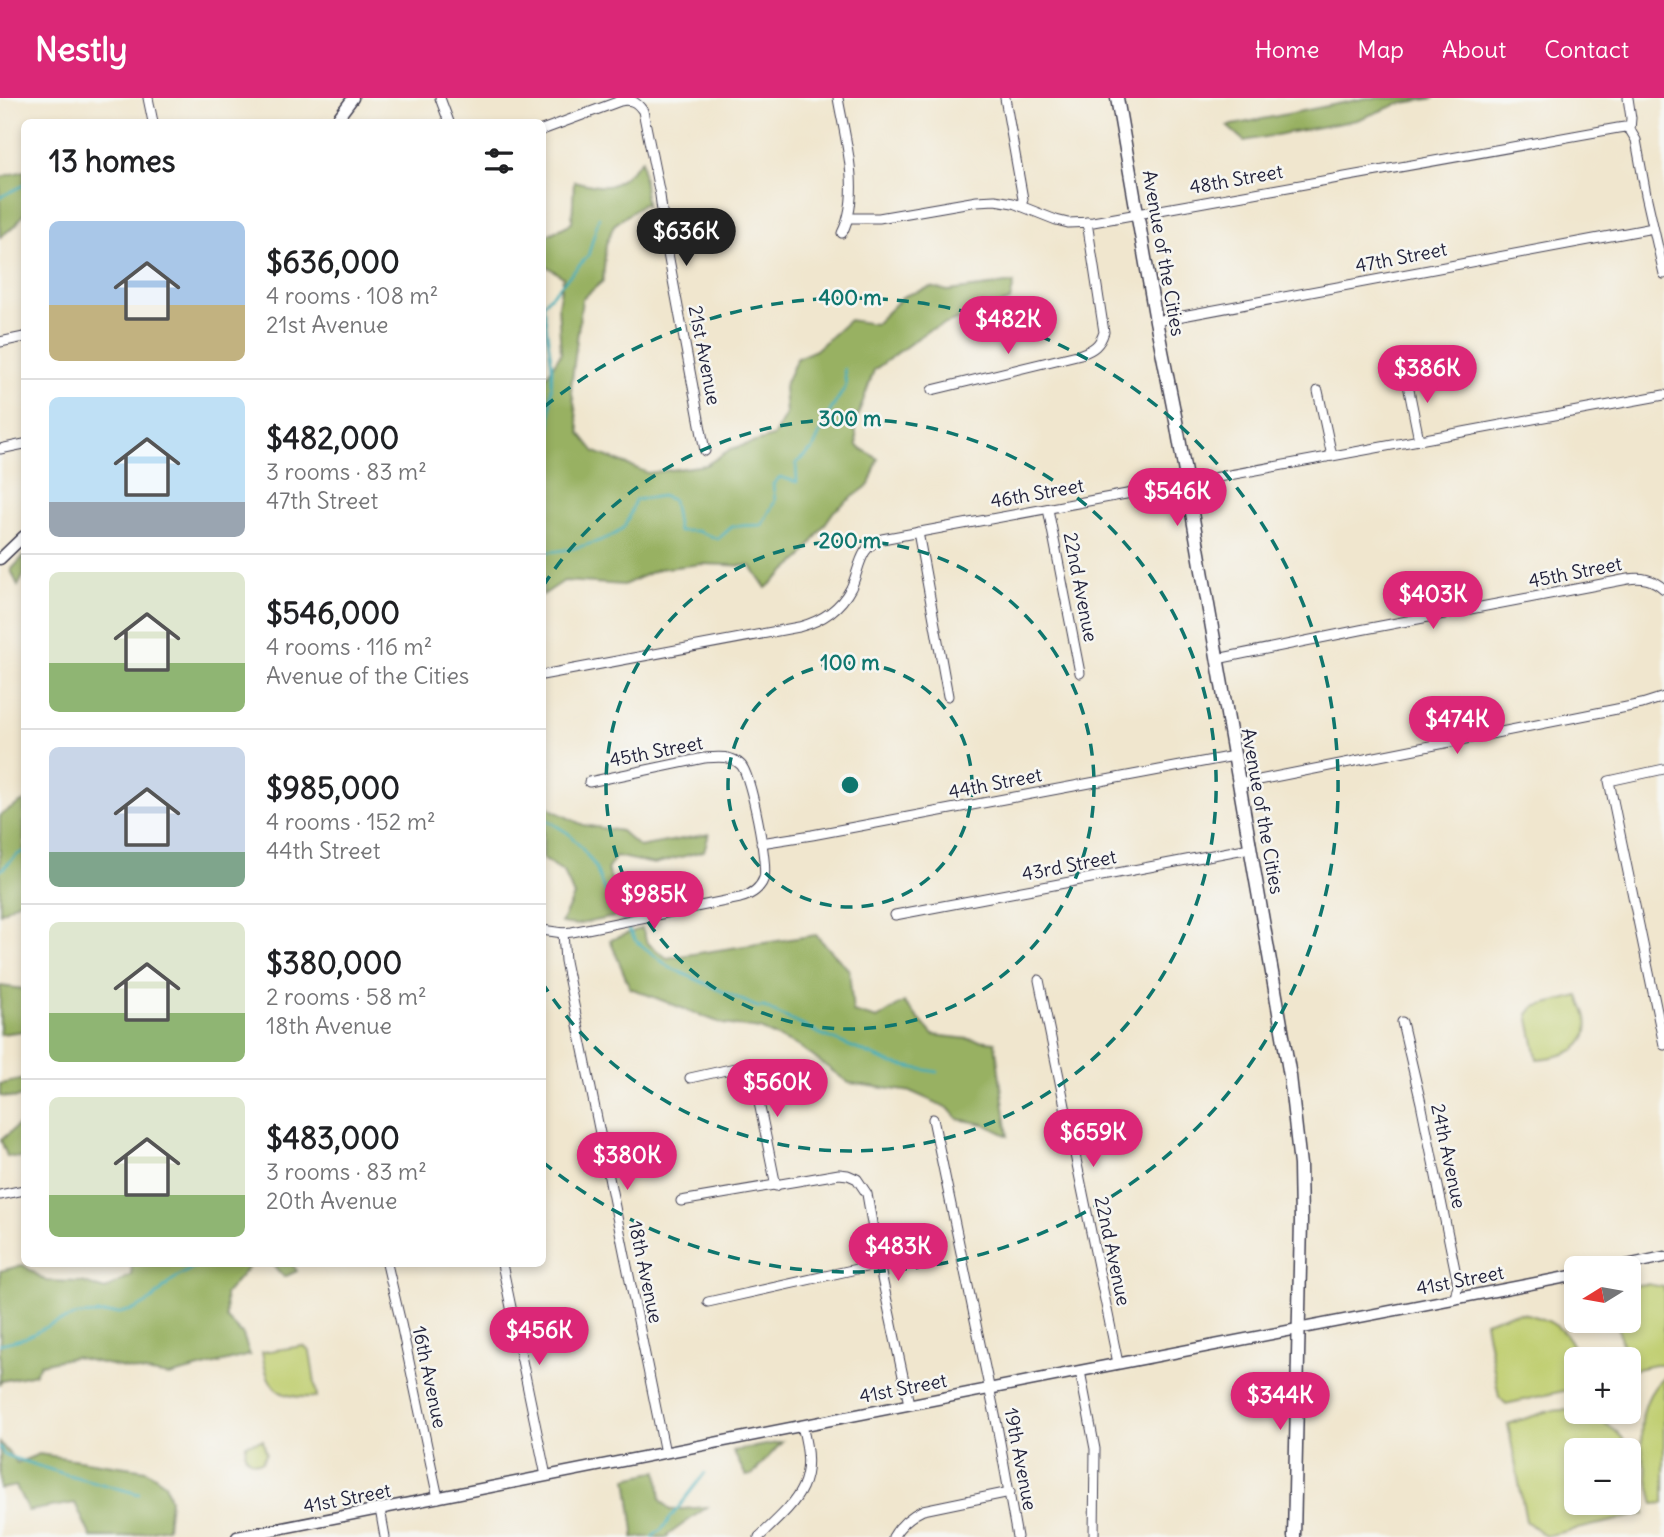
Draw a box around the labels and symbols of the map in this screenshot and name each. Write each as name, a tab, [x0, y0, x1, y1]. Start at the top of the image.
street label: 48th Street	[1187, 159, 1285, 199]
street label: Avenue of the Cities	[1138, 168, 1190, 338]
pin: $636K	[637, 208, 735, 268]
street label: 47th Street	[1353, 236, 1449, 278]
text: 400 m	[818, 284, 882, 311]
pin: $482K	[959, 296, 1057, 356]
street label: 21st Avenue	[684, 303, 726, 407]
pin: $386K	[1378, 345, 1476, 405]
text: 300 m	[819, 405, 882, 432]
pin: $546K	[1128, 468, 1226, 528]
street label: 46th Street	[988, 473, 1086, 513]
text: 200 m	[819, 527, 882, 554]
street label: 22nd Avenue	[1059, 530, 1103, 644]
street label: 45th Street	[1526, 551, 1624, 593]
pin: $403K	[1384, 572, 1482, 631]
text: 100 m	[820, 649, 880, 676]
pin: $474K	[1408, 696, 1506, 756]
street label: Avenue of the Cities	[1237, 726, 1289, 896]
street label: 45th Street	[607, 730, 705, 772]
street label: 44th Street	[946, 762, 1044, 804]
centre of rings	[838, 773, 862, 797]
street label: 43rd Street	[1020, 844, 1118, 886]
pin: $985K	[605, 872, 703, 931]
pin: $560K	[728, 1060, 826, 1119]
street label: 24th Avenue	[1426, 1101, 1472, 1211]
pin: $659K	[1044, 1110, 1142, 1169]
pin: $380K	[578, 1132, 676, 1192]
street label: 22nd Avenue	[1090, 1194, 1136, 1308]
street label: 18th Avenue	[623, 1219, 669, 1325]
pin: $483K	[849, 1224, 947, 1283]
north arrow	[1564, 1256, 1642, 1334]
street label: 41st Street	[1414, 1260, 1506, 1300]
pin: $456K	[490, 1308, 588, 1367]
street label: 16th Avenue	[407, 1324, 453, 1430]
street label: 41st Street	[857, 1368, 949, 1408]
pin: $344K	[1231, 1372, 1329, 1432]
street label: 19th Avenue	[999, 1406, 1043, 1512]
street label: 41st Street	[301, 1478, 393, 1518]

